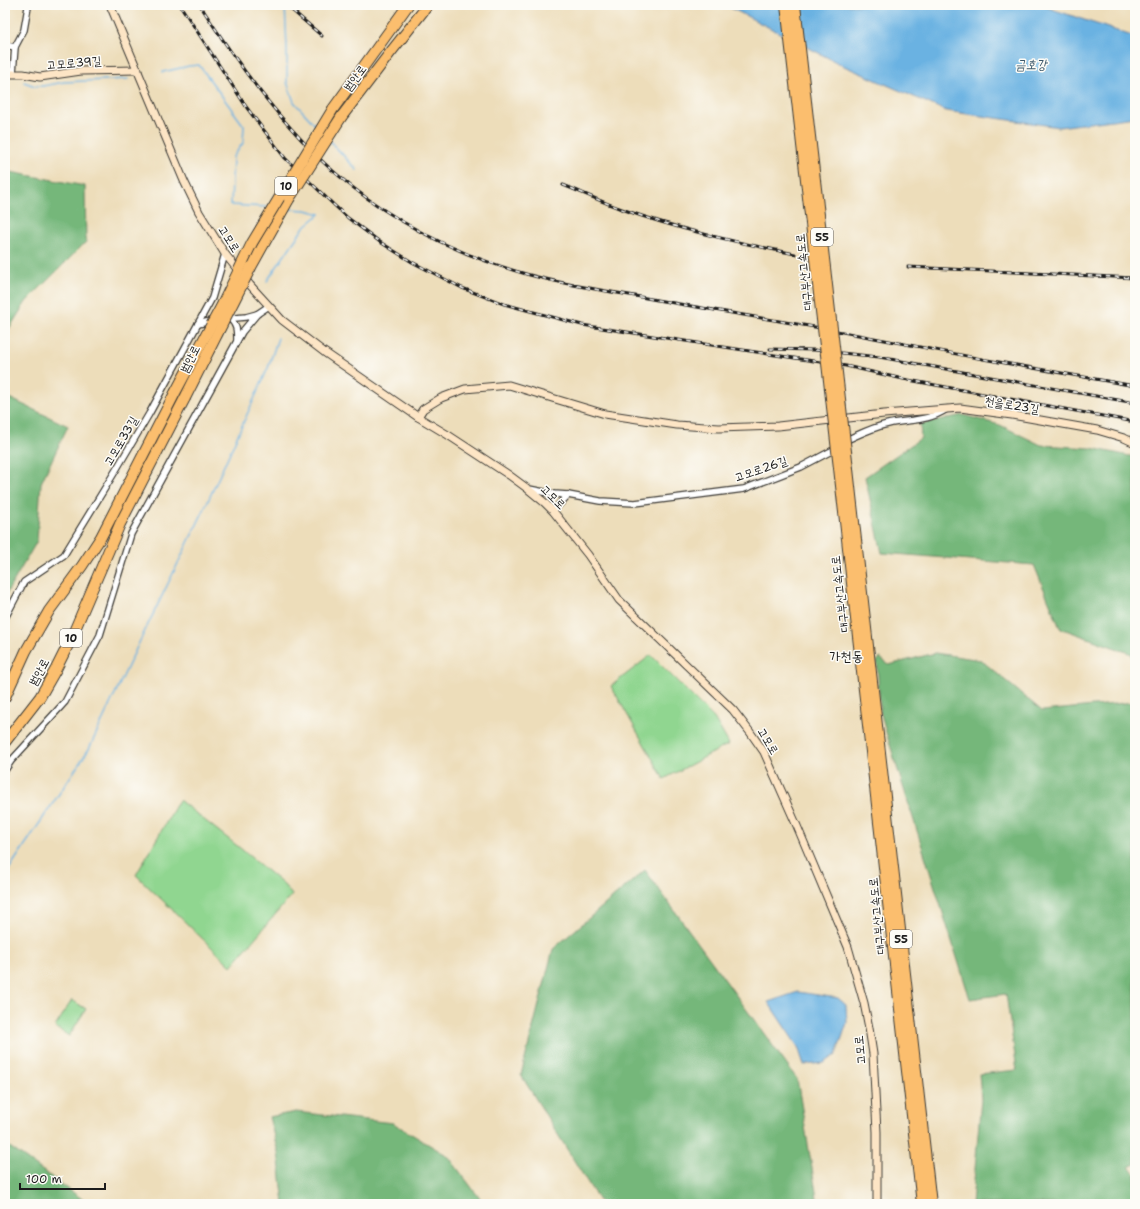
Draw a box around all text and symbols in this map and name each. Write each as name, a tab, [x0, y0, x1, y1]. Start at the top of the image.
street label: 고모로39길	[46, 53, 102, 73]
water label: 금호강	[1015, 56, 1048, 73]
street label: 범안로	[340, 62, 370, 94]
road number: 10	[275, 177, 297, 195]
street label: 고모로	[214, 222, 244, 256]
road number: 55	[811, 228, 833, 246]
street label: 대구부산고속도로	[792, 233, 816, 311]
street label: 범안로	[176, 342, 204, 376]
street label: 천을로23길	[984, 393, 1041, 417]
street label: 고모로33길	[100, 413, 142, 469]
street label: 고모로26길	[732, 452, 790, 486]
street label: 고모로	[537, 481, 569, 513]
street label: 대구부산고속도로	[827, 555, 853, 633]
road number: 10	[60, 629, 82, 647]
district label: 가천동	[829, 647, 863, 665]
street label: 범안로	[25, 655, 53, 689]
street label: 고모로	[754, 724, 782, 758]
street label: 대구부산고속도로	[865, 877, 889, 955]
road number: 55	[890, 930, 912, 948]
street label: 고모로	[851, 1035, 869, 1065]
scale bar	[20, 1165, 105, 1191]
text: 100 m	[26, 1171, 62, 1187]

